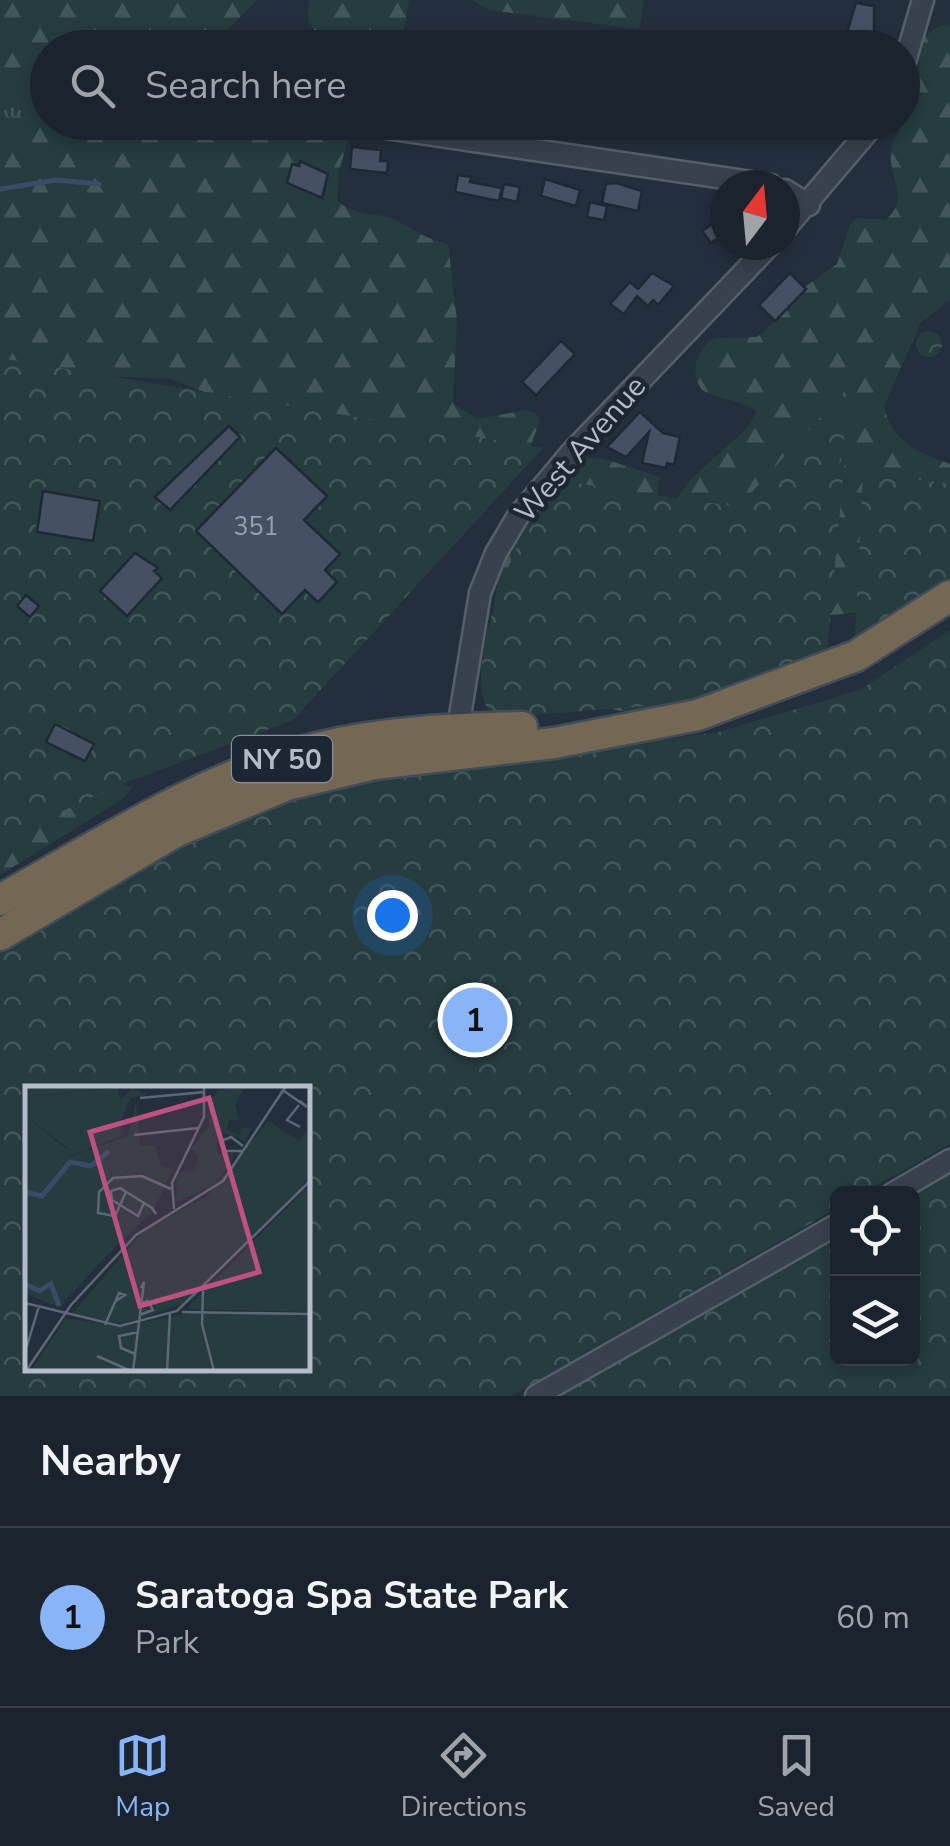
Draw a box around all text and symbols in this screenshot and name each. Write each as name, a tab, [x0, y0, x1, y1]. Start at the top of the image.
search box	[30, 30, 920, 140]
icon: search	[65, 58, 120, 113]
text: Search here	[145, 60, 346, 111]
north arrow	[710, 170, 800, 260]
street label: West Avenue	[505, 367, 655, 531]
house number: 351	[233, 510, 279, 544]
road number: NY 50	[232, 736, 332, 782]
your location	[367, 890, 418, 941]
pin: 1	[442, 982, 508, 1058]
inset map	[25, 1086, 310, 1371]
map controls	[830, 1186, 920, 1366]
button: locate	[830, 1186, 920, 1276]
button: layers	[830, 1276, 920, 1366]
text: Nearby	[40, 1433, 181, 1490]
text: Saratoga Spa State Park	[135, 1570, 568, 1621]
text: 1	[63, 1596, 82, 1639]
text: 60 m	[836, 1596, 910, 1639]
text: Park	[135, 1621, 199, 1664]
tab: Map	[115, 1728, 170, 1826]
tab: Directions	[401, 1728, 527, 1826]
tab: Saved	[757, 1728, 835, 1826]

